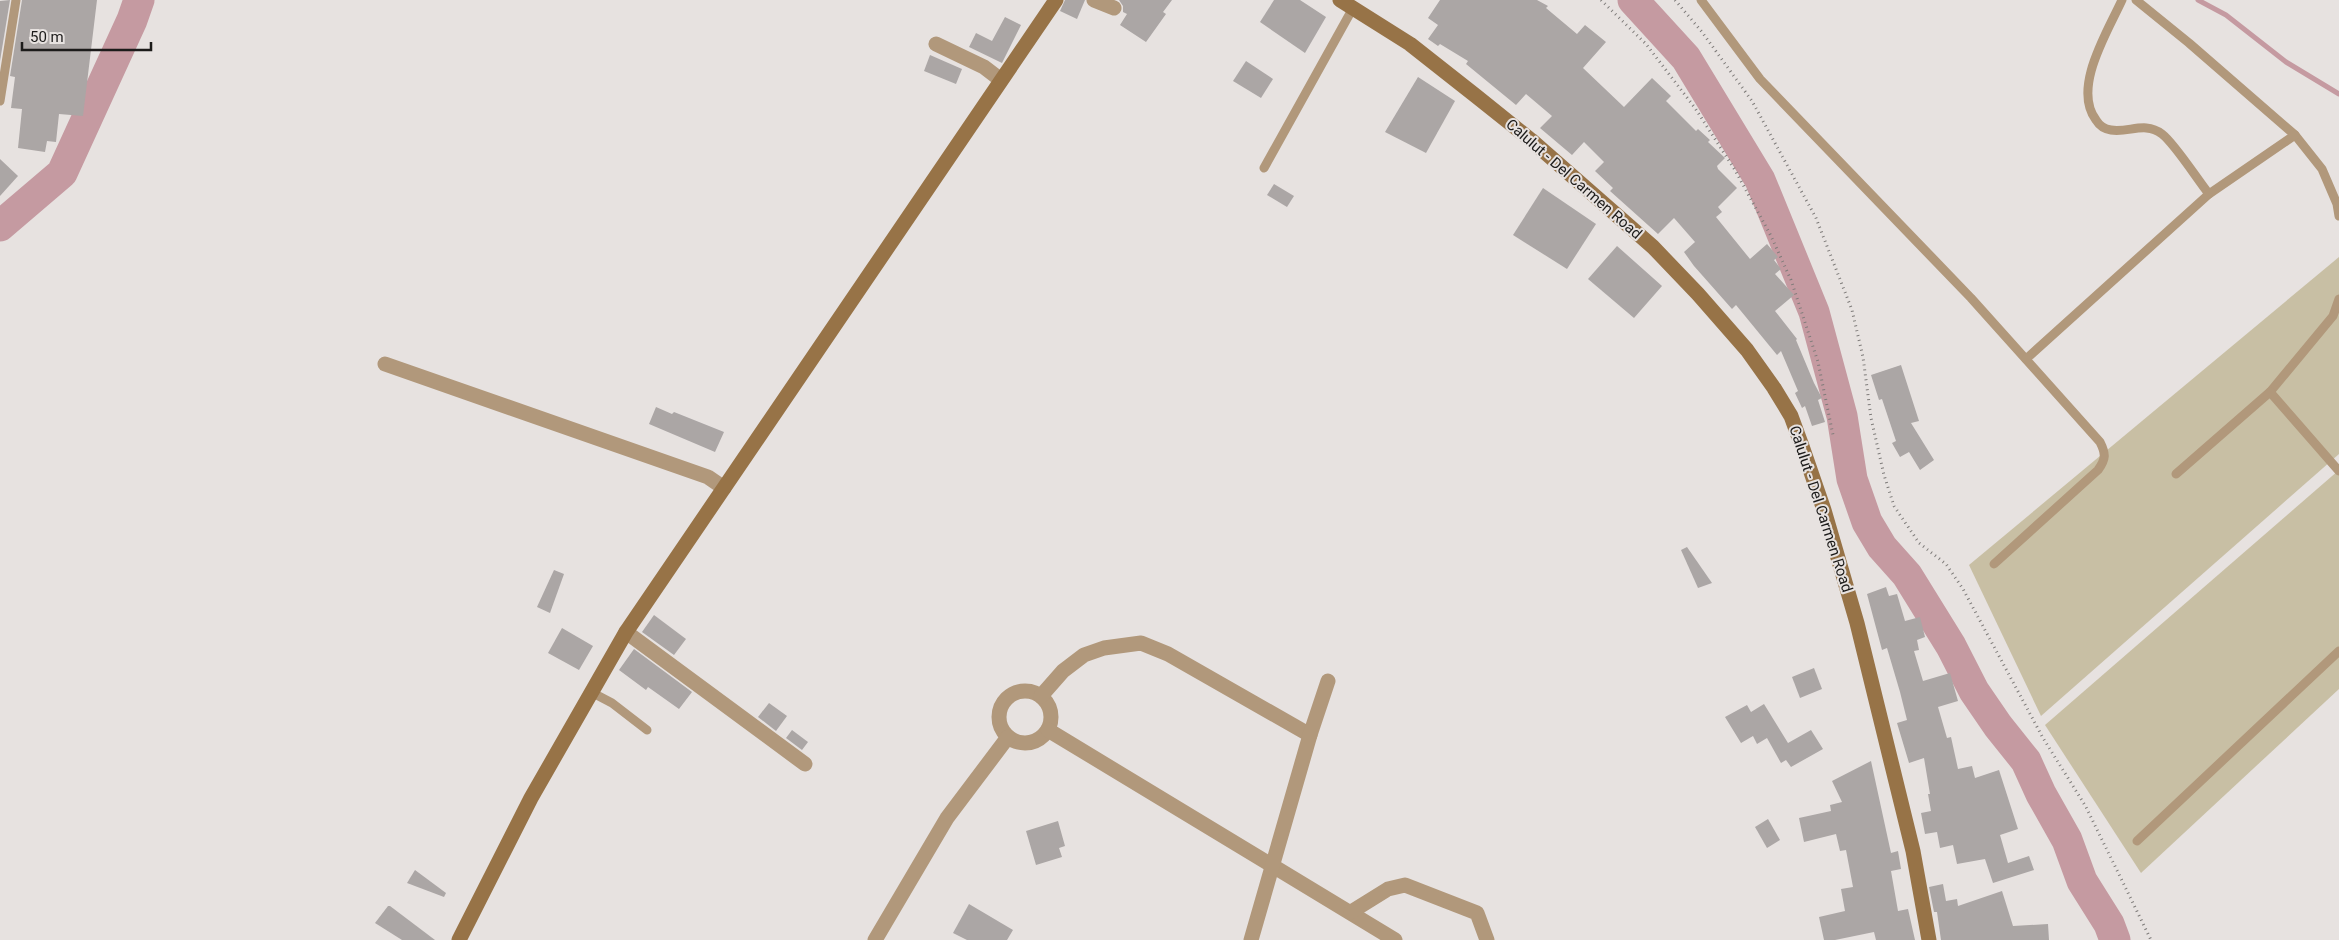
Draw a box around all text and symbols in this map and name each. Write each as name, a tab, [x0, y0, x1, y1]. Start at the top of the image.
scale bar	[22, 20, 151, 52]
text: 50 m	[30, 28, 64, 46]
street label: Calulut - Del Carmen Road	[1502, 115, 1646, 243]
street label: Calulut - Del Carmen Road	[1786, 423, 1856, 595]

